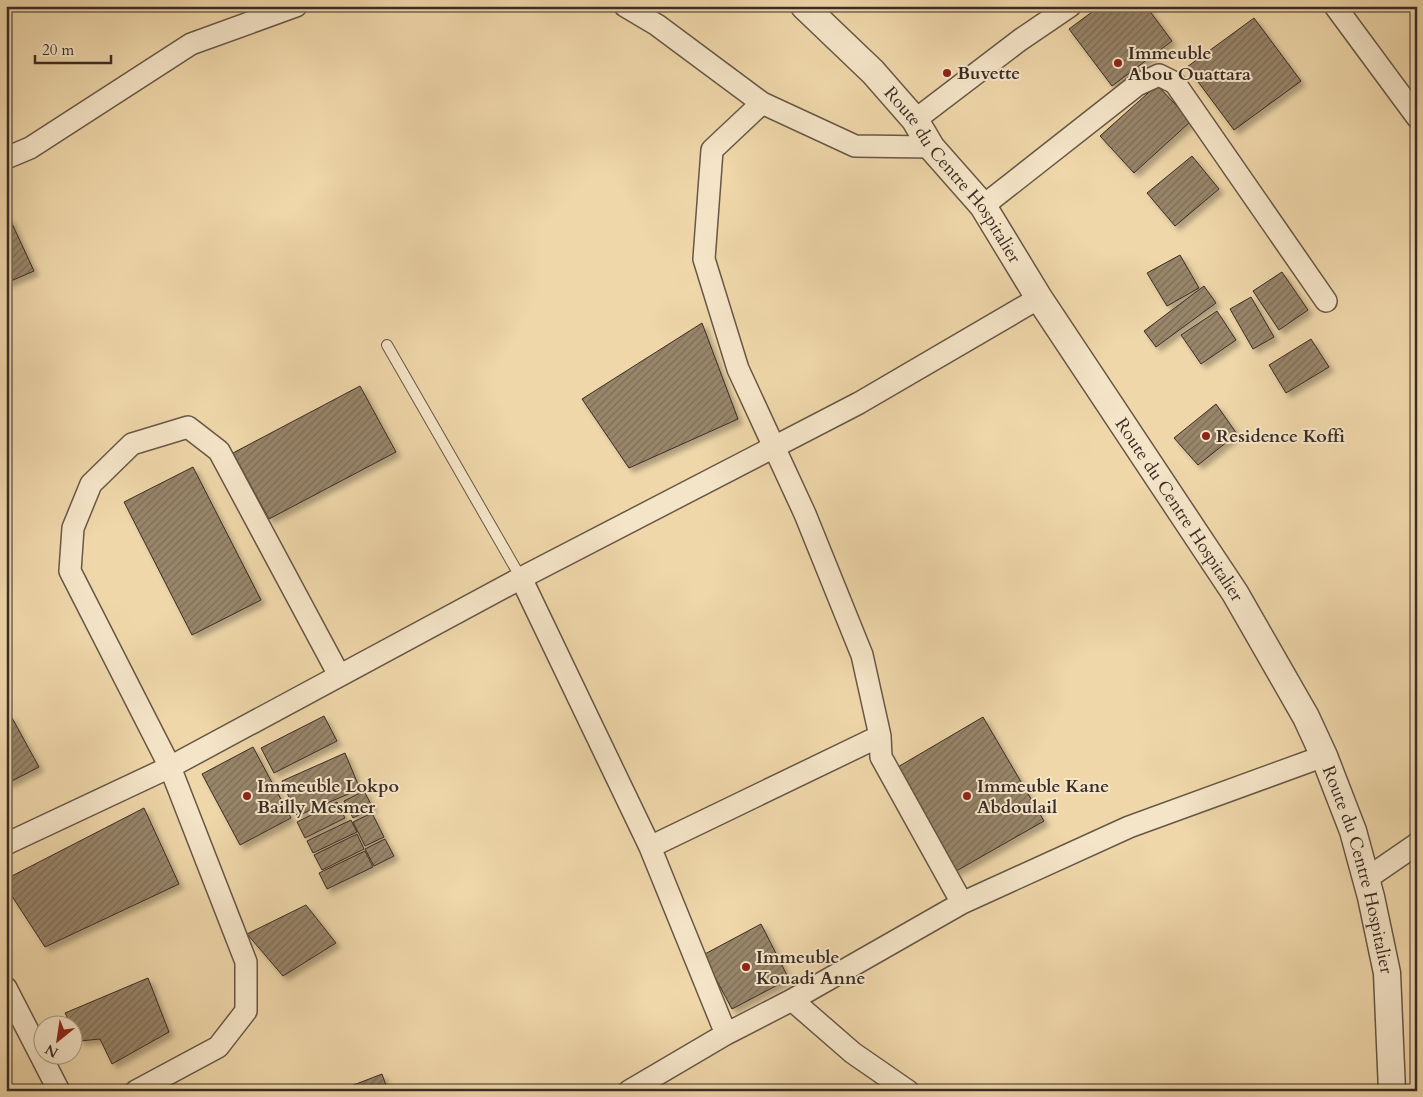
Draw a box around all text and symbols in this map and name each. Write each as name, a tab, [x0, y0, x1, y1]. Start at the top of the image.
scale bar	[35, 32, 111, 64]
text: 20 m	[42, 40, 74, 60]
place label: Immeuble Abou Ouattara	[1128, 41, 1251, 87]
marker: Immeuble Abou Ouattara	[1112, 57, 1124, 69]
place label: Buvette	[957, 61, 1020, 86]
marker: Buvette	[941, 67, 953, 79]
street label: Route du Centre Hospitalier	[878, 81, 1028, 268]
street label: Route du Centre Hospitalier	[1109, 413, 1250, 606]
place label: Residence Koffi	[1216, 424, 1345, 449]
marker: Residence Koffi	[1200, 430, 1212, 442]
street label: Route du Centre Hospitalier	[1316, 762, 1399, 976]
place label: Immeuble Lokpo Bailly Mesmer	[257, 774, 399, 820]
place label: Immeuble Kane Abdoulail	[977, 774, 1109, 820]
marker: Immeuble Lokpo Bailly Mesmer	[241, 790, 253, 802]
marker: Immeuble Kane Abdoulail	[961, 790, 973, 802]
place label: Immeuble Kouadi Anne	[756, 945, 866, 991]
marker: Immeuble Kouadi Anne	[740, 961, 752, 973]
north arrow	[32, 1014, 82, 1064]
text: N	[42, 1040, 62, 1062]

